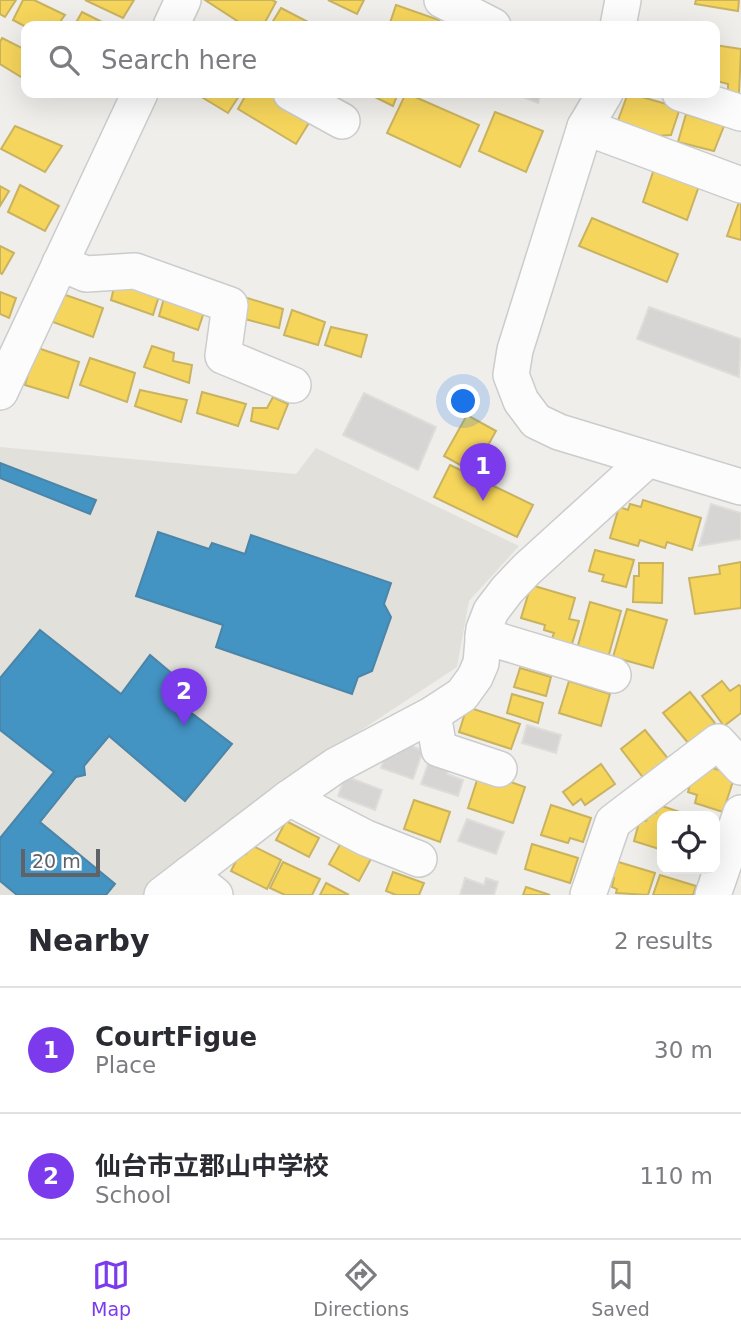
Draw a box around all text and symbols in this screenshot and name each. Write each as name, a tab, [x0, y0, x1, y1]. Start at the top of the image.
search box	[21, 21, 720, 98]
icon: search	[45, 41, 83, 79]
text: Search here	[101, 45, 257, 75]
your location	[446, 384, 480, 418]
pin: 1	[460, 443, 506, 501]
pin: 2	[161, 668, 207, 726]
map controls	[657, 811, 720, 874]
button: locate	[657, 811, 720, 874]
scale bar	[21, 846, 100, 878]
text: 20 m	[32, 850, 81, 872]
text: Nearby	[28, 923, 150, 958]
text: 2 results	[614, 928, 713, 954]
text: CourtFigue	[95, 1022, 257, 1052]
text: 1	[43, 1037, 59, 1063]
text: 30 m	[654, 1037, 713, 1063]
text: Place	[95, 1052, 156, 1078]
text: 仙台市立郡山中学校	[95, 1151, 329, 1181]
text: 2	[43, 1163, 59, 1189]
text: 110 m	[639, 1163, 713, 1189]
text: School	[95, 1182, 171, 1208]
tab: Map	[91, 1256, 131, 1320]
tab: Directions	[313, 1256, 409, 1320]
tab: Saved	[591, 1256, 650, 1320]

